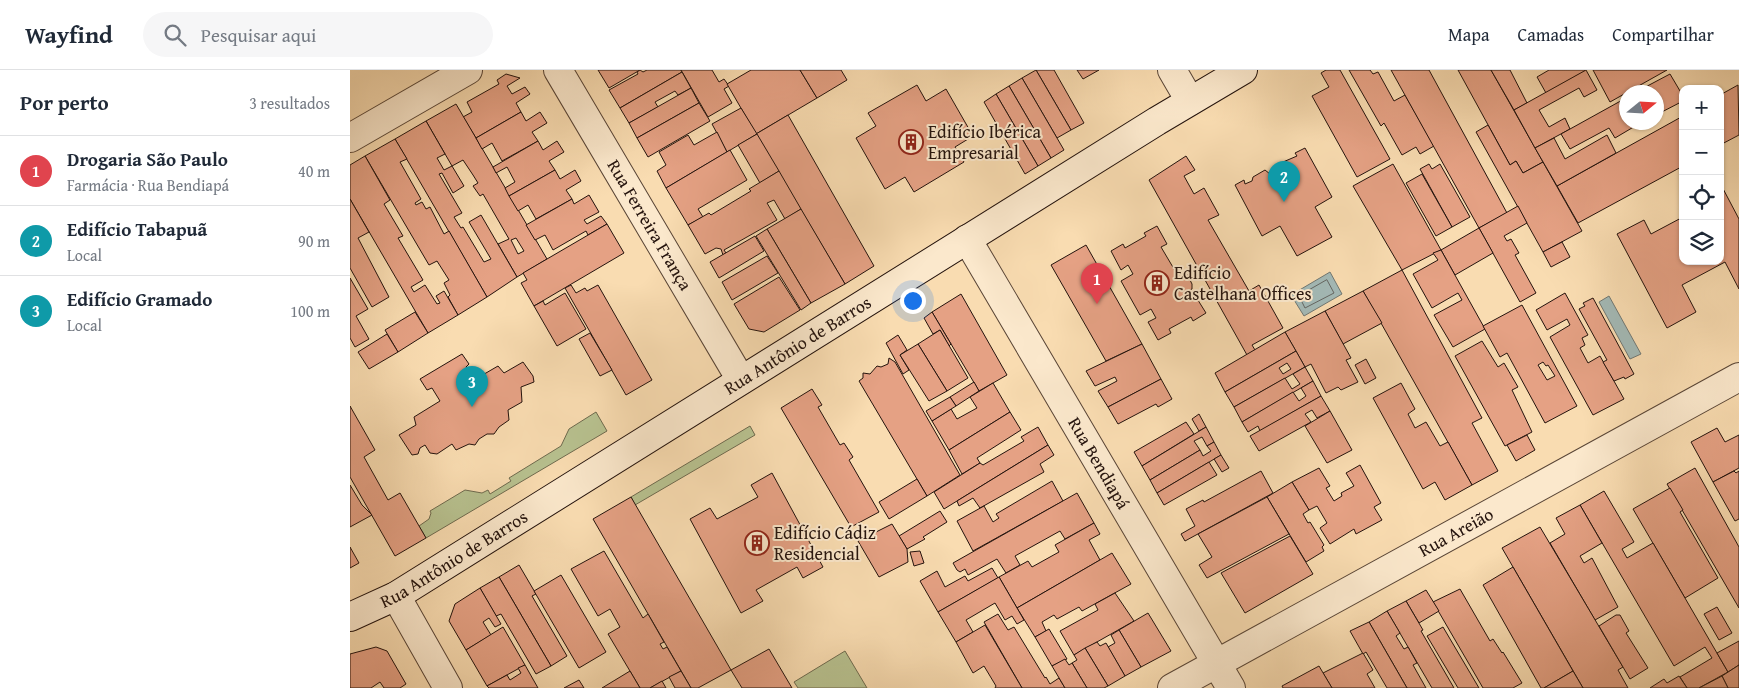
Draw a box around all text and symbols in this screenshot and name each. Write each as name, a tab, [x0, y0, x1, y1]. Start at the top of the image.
search box	[143, 12, 493, 57]
text: Wayfind	[25, 17, 113, 52]
icon: search	[161, 21, 189, 49]
text: Pesquisar aqui	[201, 21, 316, 49]
text: Mapa	[1448, 21, 1489, 48]
text: Camadas	[1517, 21, 1584, 48]
text: Compartilhar	[1612, 21, 1714, 48]
north arrow	[1619, 85, 1664, 130]
map controls	[1679, 85, 1724, 265]
button: +	[1679, 85, 1724, 130]
text: Por perto	[20, 87, 109, 118]
text: 3 resultados	[249, 91, 330, 115]
place label: Edifício Ibérica Empresarial	[928, 118, 1042, 166]
building icon: Edifício Ibérica Empresarial	[898, 129, 924, 155]
button: −	[1679, 130, 1724, 175]
text: Drogaria São Paulo	[67, 145, 228, 173]
street label: Rua Ferreira França	[601, 154, 699, 296]
text: 1	[32, 159, 40, 183]
text: 40 m	[298, 159, 330, 183]
pin: 2	[1268, 161, 1300, 202]
text: Farmácia · Rua Bendiapá	[67, 173, 229, 197]
button: locate	[1679, 175, 1724, 220]
text: Edifício Tabapuã	[67, 215, 207, 243]
button: layers	[1679, 220, 1724, 265]
text: 2	[32, 229, 40, 253]
text: 90 m	[298, 229, 330, 253]
text: Local	[67, 243, 102, 267]
place label: Edifício Castelhana Offices	[1174, 259, 1312, 307]
pin: 1	[1081, 263, 1113, 304]
building icon: Edifício Castelhana Offices	[1144, 270, 1170, 296]
text: Edifício Gramado	[67, 285, 212, 313]
your location	[900, 288, 926, 314]
street label: Rua Antônio de Barros	[718, 289, 876, 401]
text: 3	[32, 299, 40, 323]
text: 100 m	[290, 299, 330, 323]
text: Local	[67, 313, 102, 337]
pin: 3	[456, 366, 488, 407]
street label: Rua Bendiapá	[1062, 412, 1137, 514]
street label: Rua Areião	[1413, 500, 1498, 563]
street label: Rua Antônio de Barros	[375, 503, 533, 615]
place label: Edifício Cádiz Residencial	[774, 519, 876, 567]
building icon: Edifício Cádiz Residencial	[744, 530, 770, 556]

